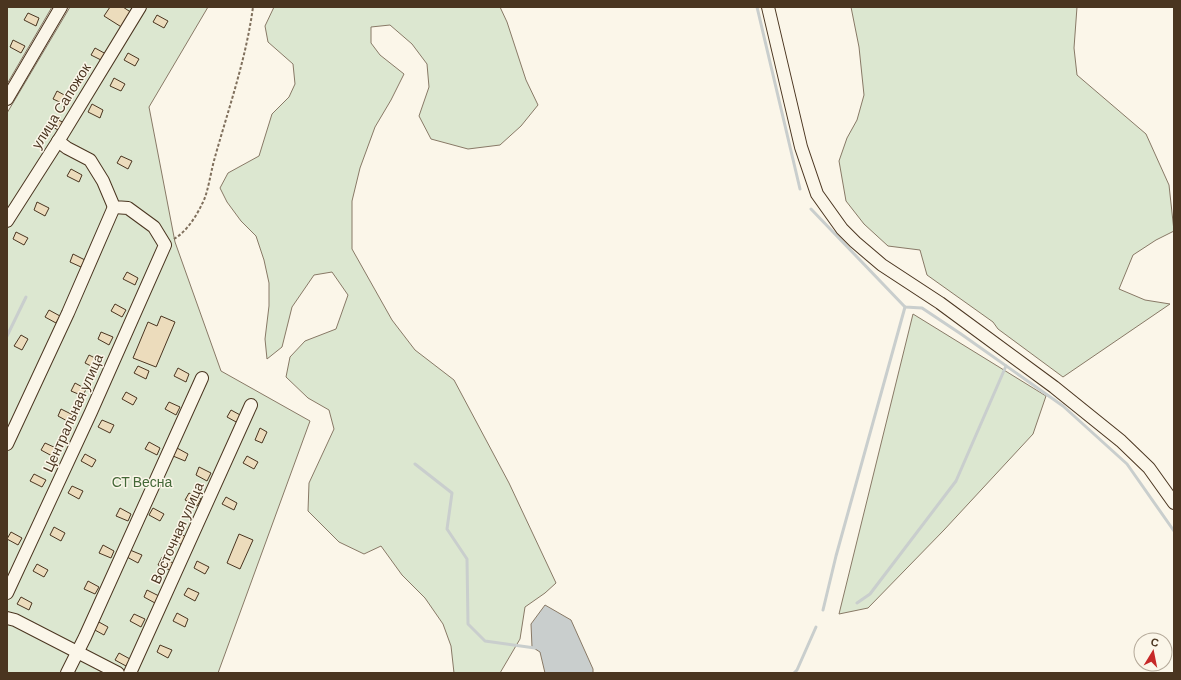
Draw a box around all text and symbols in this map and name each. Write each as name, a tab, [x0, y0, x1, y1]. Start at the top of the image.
street label: улица Сапожок	[27, 59, 94, 152]
street label: Центральная улица	[39, 351, 106, 475]
park label: СТ Весна	[112, 473, 173, 490]
street label: Восточная улица	[146, 479, 207, 586]
north arrow	[1133, 632, 1173, 672]
text: С	[1150, 635, 1160, 649]

